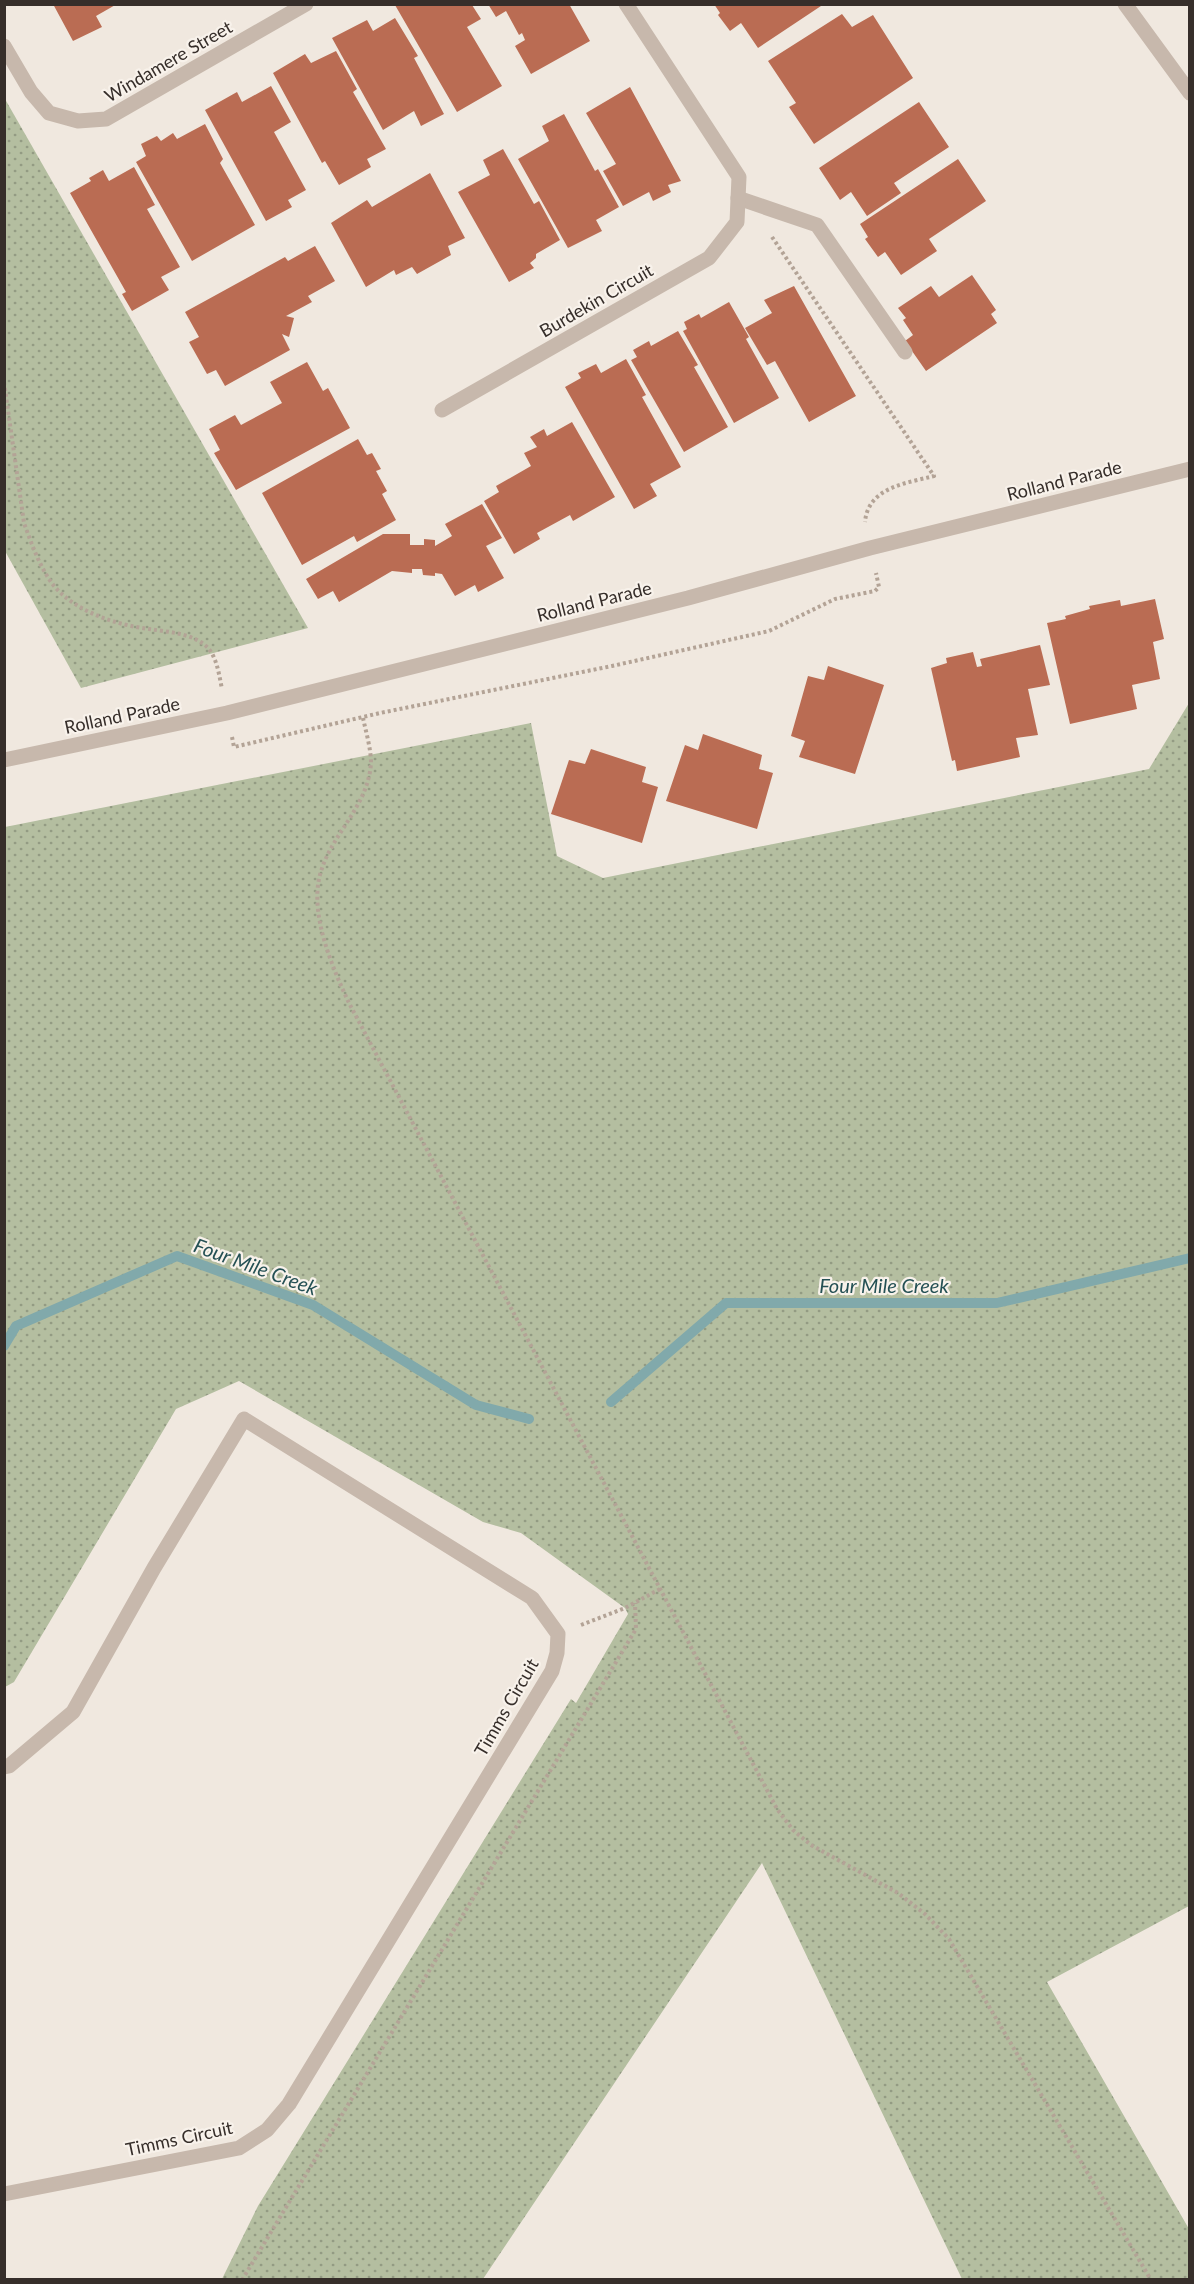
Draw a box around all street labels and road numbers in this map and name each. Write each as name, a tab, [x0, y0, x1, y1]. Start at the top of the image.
street label: Windamere Street	[100, 15, 236, 107]
street label: Burdekin Circuit	[535, 258, 657, 341]
street label: Rolland Parade	[1004, 455, 1124, 505]
street label: Rolland Parade	[534, 576, 654, 626]
street label: Rolland Parade	[62, 692, 182, 738]
street label: Timms Circuit	[469, 1654, 543, 1760]
street label: Timms Circuit	[123, 2116, 235, 2160]

